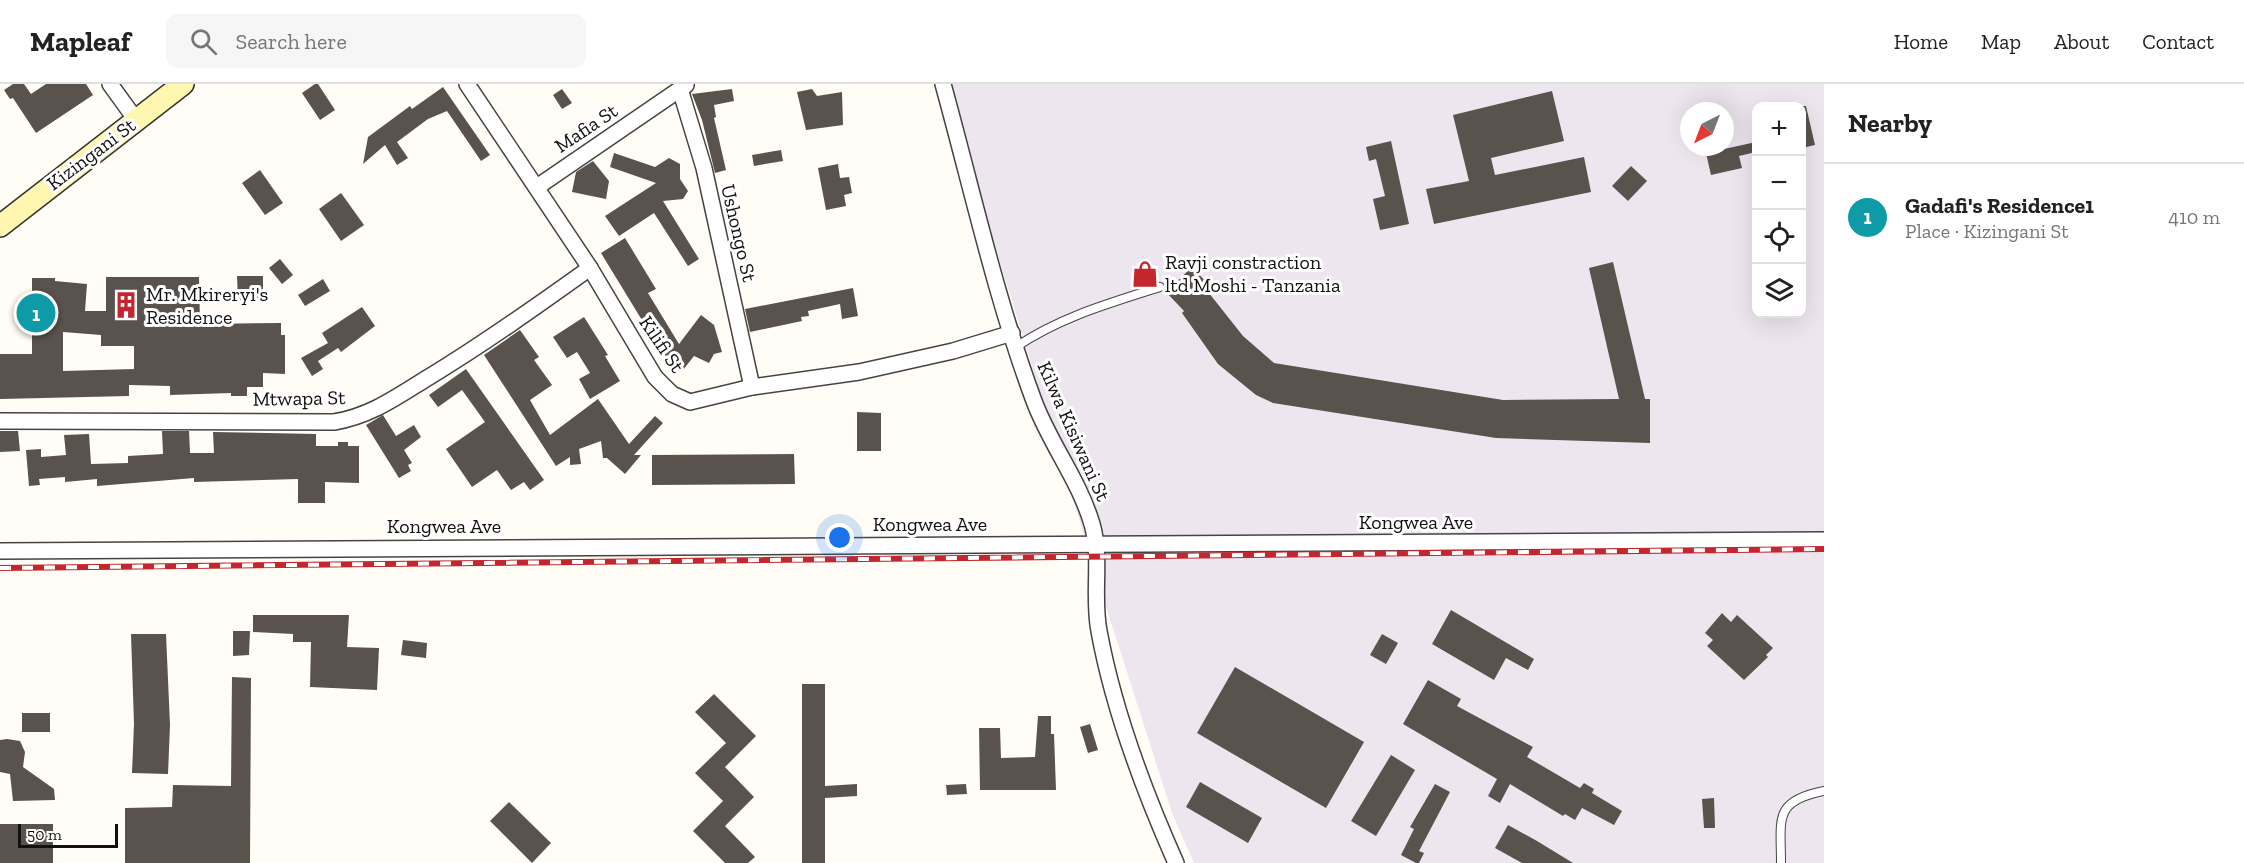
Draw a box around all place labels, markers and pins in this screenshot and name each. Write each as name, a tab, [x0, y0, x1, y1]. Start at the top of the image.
place label: Ravji constraction ltd Moshi - Tanzania	[1165, 250, 1341, 297]
shop icon: Ravji constraction ltd Moshi - Tanzania	[1130, 259, 1160, 289]
place label: Mr. Mkireryi's Residence	[146, 282, 268, 329]
pin: 1	[16, 290, 56, 336]
building icon: Mr. Mkireryi's Residence	[111, 290, 141, 320]

